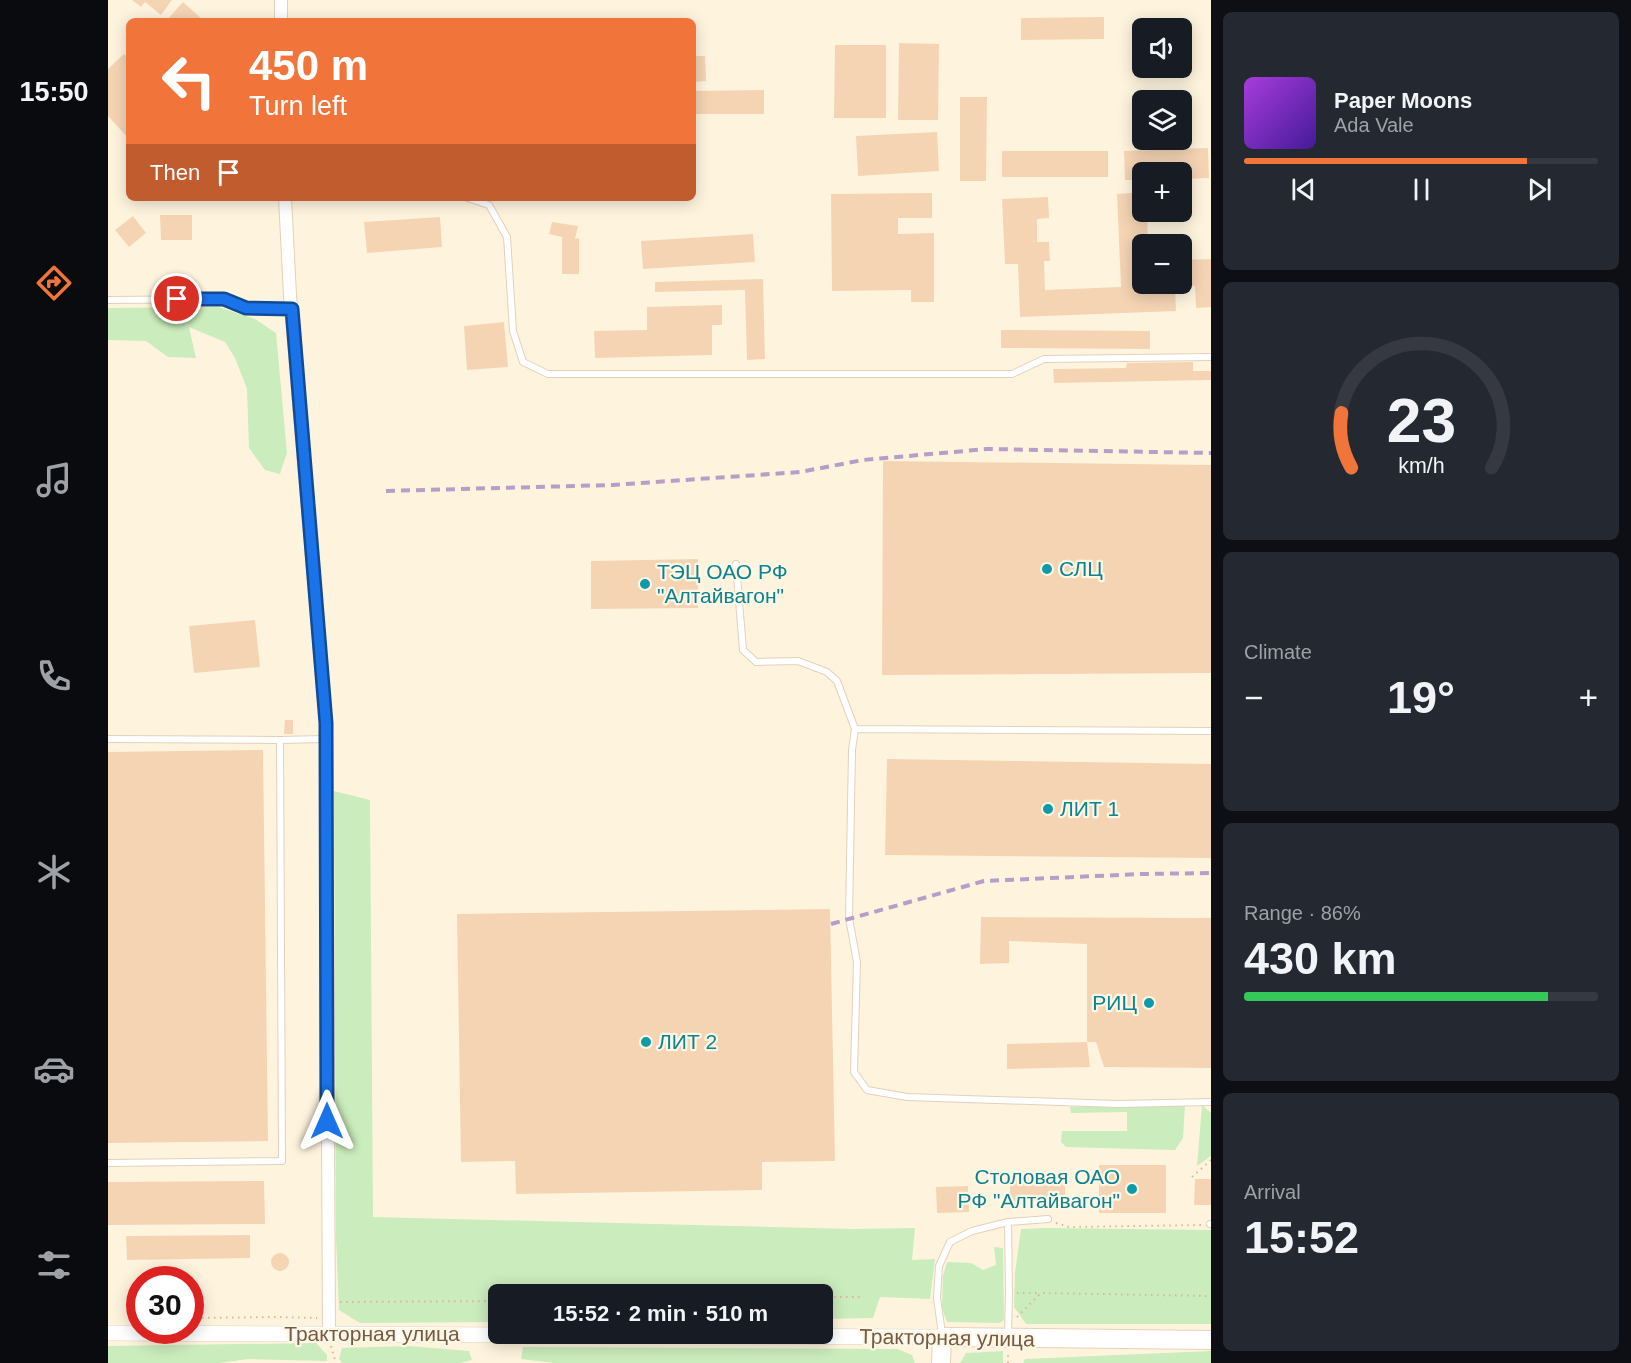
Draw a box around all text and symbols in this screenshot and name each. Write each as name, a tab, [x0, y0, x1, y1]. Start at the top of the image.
map controls	[1132, 18, 1192, 294]
button: sound	[1132, 18, 1192, 78]
icon: left	[150, 42, 228, 120]
text: 450 m	[249, 42, 368, 89]
text: 15:50	[19, 77, 89, 107]
text: Paper Moons	[1334, 88, 1472, 113]
button: layers	[1132, 90, 1192, 150]
text: Turn left	[249, 91, 347, 121]
text: Ada Vale	[1334, 114, 1414, 136]
icon: arrive	[212, 156, 245, 189]
text: Then	[150, 160, 200, 185]
button: +	[1132, 162, 1192, 222]
icon: previous	[1287, 173, 1320, 206]
icon: pause	[1405, 173, 1438, 206]
icon: next	[1523, 173, 1556, 206]
button: −	[1132, 234, 1192, 294]
icon: directions	[33, 262, 75, 304]
pin	[151, 273, 202, 324]
icon: arrive	[160, 282, 193, 315]
text: 23	[1386, 386, 1456, 455]
text: km/h	[1398, 455, 1444, 479]
icon: music	[33, 459, 75, 501]
place label: СЛЦ	[1059, 557, 1103, 580]
place label: ТЭЦ ОАО РФ "Алтайвагон"	[657, 560, 788, 607]
marker: СЛЦ	[1040, 562, 1054, 576]
marker: ТЭЦ ОАО РФ "Алтайвагон"	[638, 577, 652, 591]
text: Climate	[1244, 641, 1312, 663]
icon: phone	[33, 655, 75, 697]
text: 19°	[1387, 672, 1455, 723]
text: −	[1244, 679, 1263, 716]
text: +	[1579, 679, 1598, 716]
place label: ЛИТ 1	[1060, 797, 1119, 820]
marker: ЛИТ 1	[1041, 802, 1055, 816]
icon: climate	[33, 851, 75, 893]
text: Range · 86%	[1244, 902, 1361, 924]
text: 430 km	[1244, 933, 1397, 984]
place label: РИЦ	[1092, 991, 1137, 1014]
marker: РИЦ	[1142, 996, 1156, 1010]
place label: ЛИТ 2	[658, 1030, 717, 1053]
marker: ЛИТ 2	[639, 1035, 653, 1049]
icon: car	[33, 1048, 75, 1090]
position arrow	[295, 1089, 359, 1153]
place label: Столовая ОАО РФ "Алтайвагон"	[957, 1165, 1120, 1212]
text: Arrival	[1244, 1181, 1301, 1203]
marker: Столовая ОАО РФ "Алтайвагон"	[1125, 1182, 1139, 1196]
text: 15:52	[1244, 1212, 1359, 1263]
icon: filters	[33, 1244, 75, 1286]
speed limit sign: 30	[126, 1266, 204, 1344]
text: 15:52 · 2 min · 510 m	[553, 1301, 768, 1326]
street label: Тракторная улица	[284, 1322, 460, 1345]
street label: Тракторная улица	[859, 1324, 1035, 1351]

